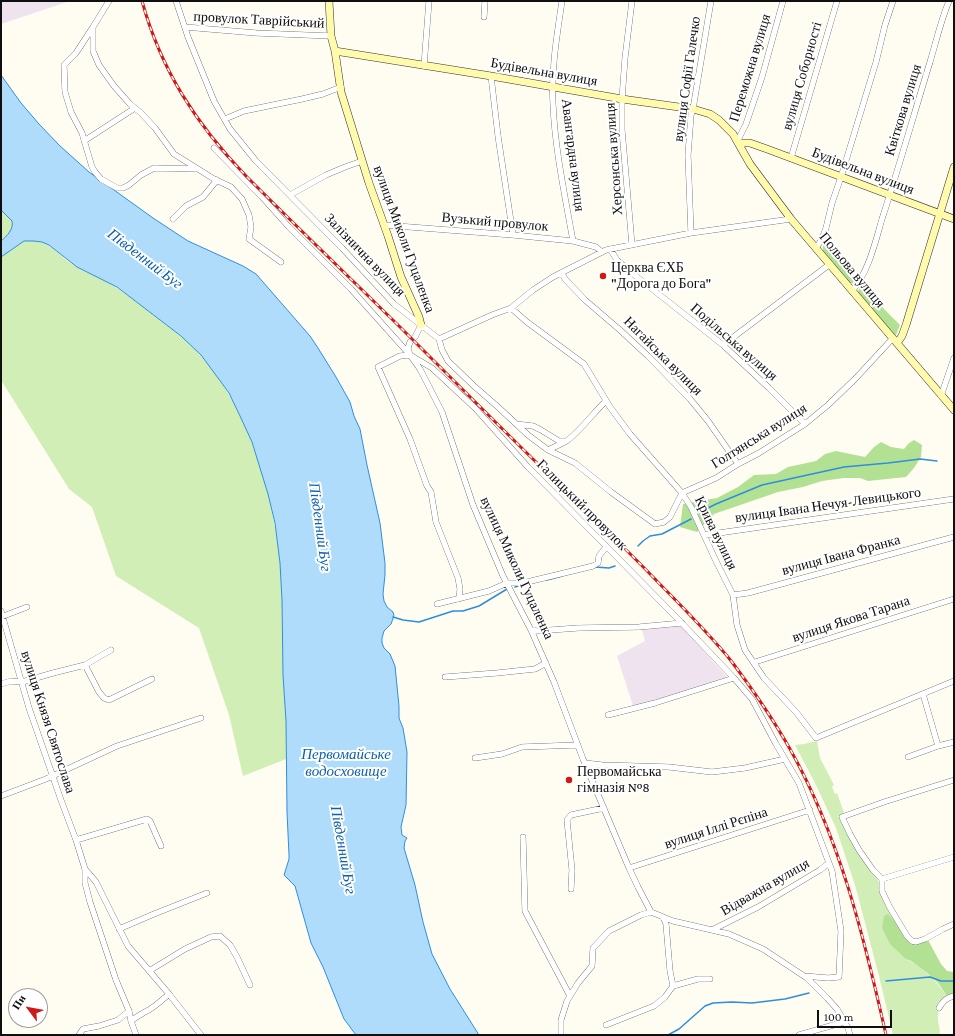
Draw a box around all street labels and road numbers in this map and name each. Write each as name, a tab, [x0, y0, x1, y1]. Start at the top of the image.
street label: провулок Таврійський	[193, 8, 325, 32]
street label: Переможна вулиця	[726, 12, 774, 124]
street label: вулиця Софії Галечко	[670, 15, 704, 143]
street label: вулиця Соборності	[778, 20, 826, 132]
street label: Будівельна вулиця	[489, 54, 599, 90]
street label: Квіткова вулиця	[881, 62, 925, 158]
street label: Авангардна вулиця	[558, 98, 588, 212]
street label: Херсонська вулиця	[602, 102, 626, 216]
street label: Будівельна вулиця	[809, 144, 917, 198]
street label: вулиця Миколи Гуцаленка	[370, 163, 438, 315]
street label: Вузький провулок	[441, 209, 549, 235]
street label: Залізнична вулиця	[321, 210, 409, 300]
street label: Польова вулиця	[816, 229, 888, 311]
street label: Подільська вулиця	[687, 300, 781, 384]
street label: Нагайська вулиця	[620, 313, 706, 399]
street label: Голтянська вулиця	[708, 400, 810, 472]
street label: Галицький провулок	[533, 456, 631, 554]
street label: вулиця Івана Нечуя-Левицького	[734, 484, 922, 526]
street label: Крива вулиця	[691, 493, 741, 573]
street label: вулиця Миколи Гуцаленка	[477, 494, 557, 642]
street label: вулиця Івана Франка	[780, 531, 902, 579]
street label: вулиця Якова Тарана	[790, 592, 912, 646]
street label: вулиця Князя Святослава	[17, 649, 79, 795]
street label: вулиця Іллі Рєпіна	[662, 803, 770, 853]
street label: Відважна вулиця	[718, 855, 812, 919]

